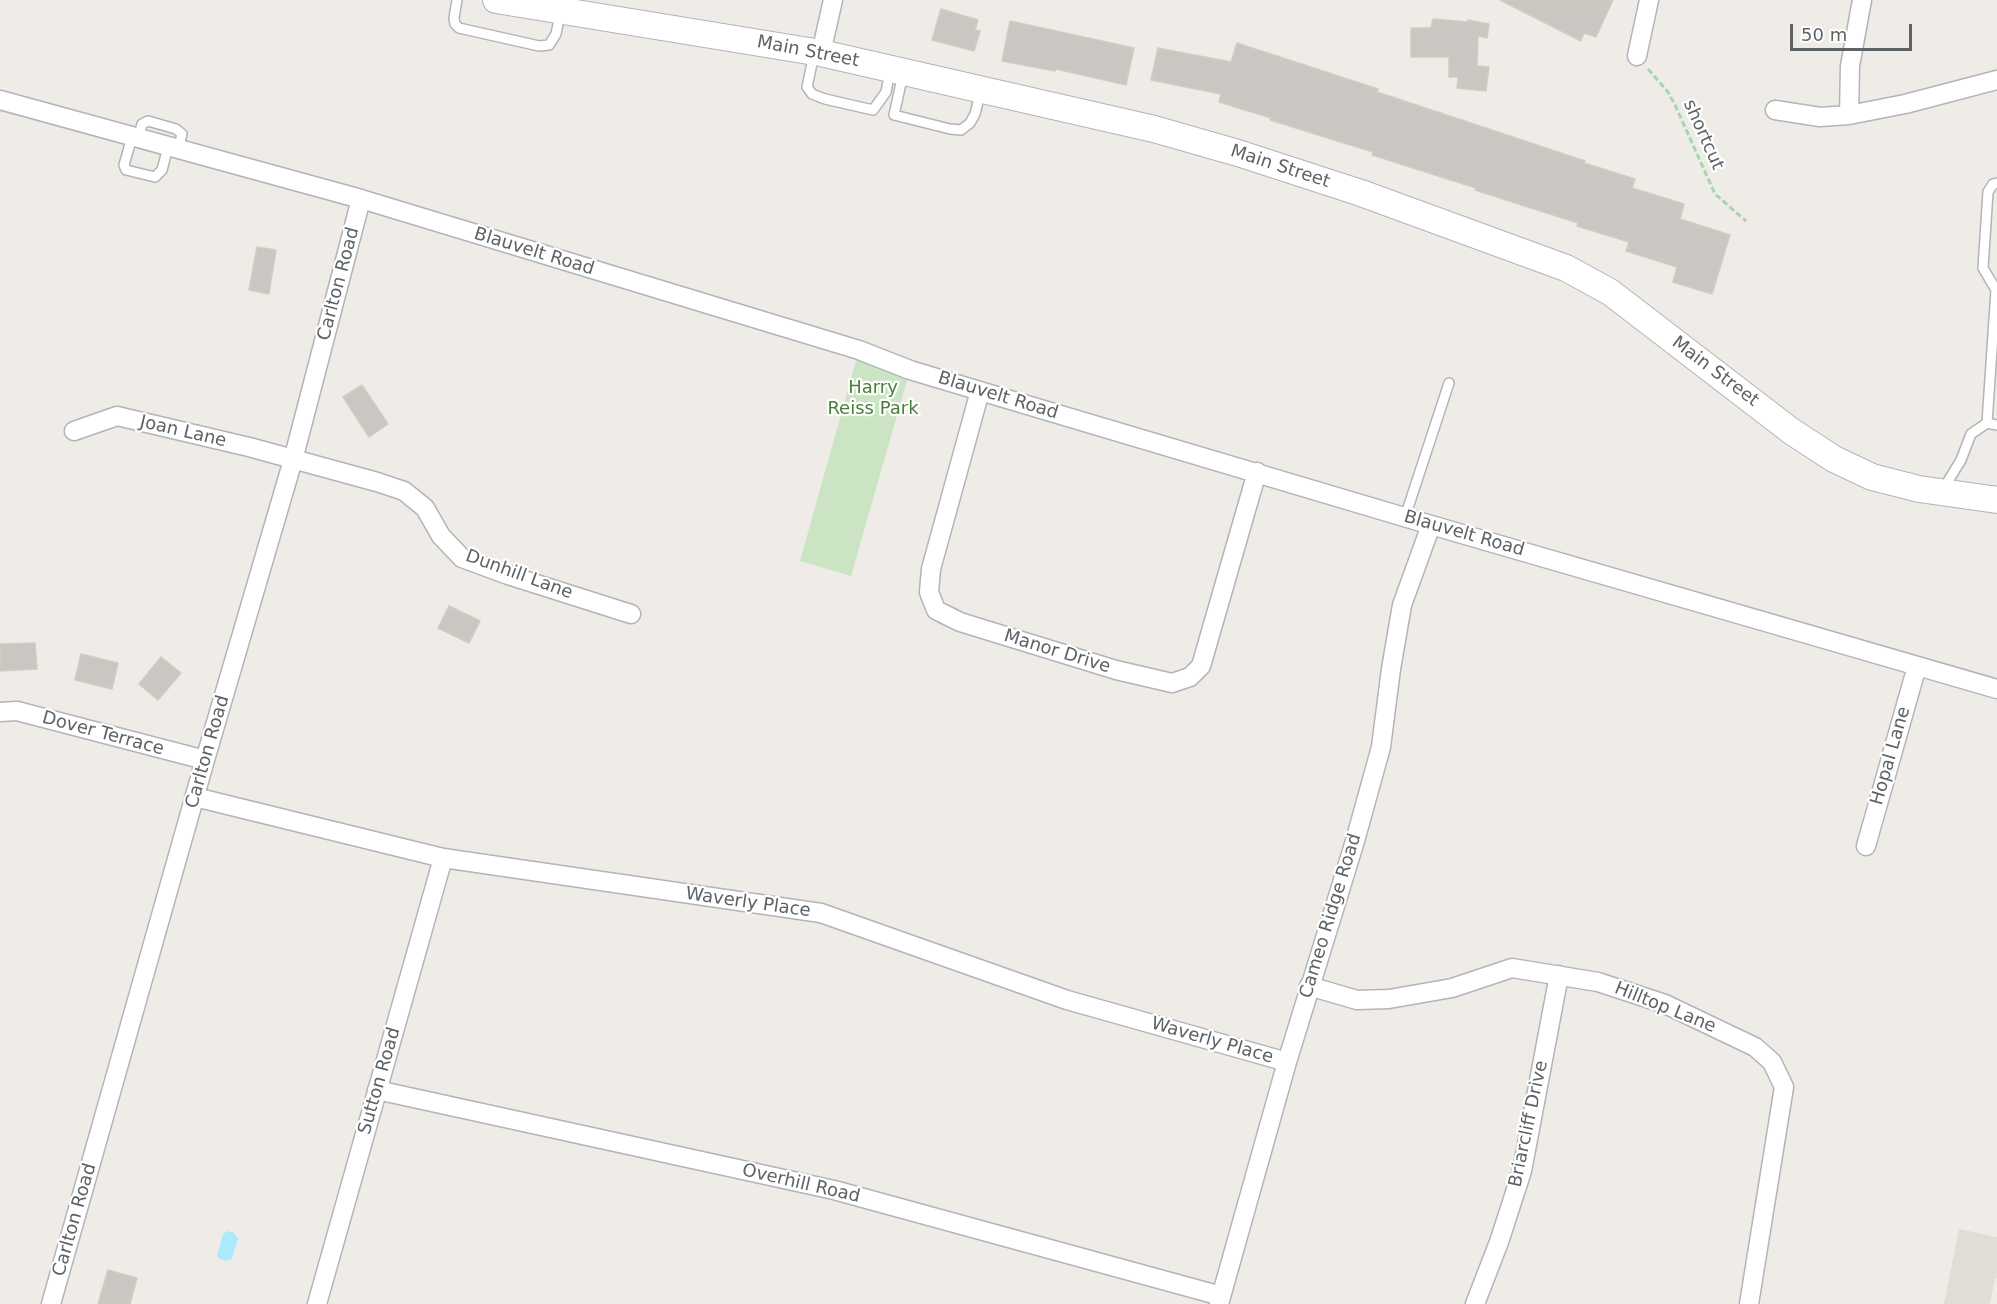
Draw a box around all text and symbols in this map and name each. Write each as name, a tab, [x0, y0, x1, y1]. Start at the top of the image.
scale bar	[1793, 12, 1914, 50]
text: 50 m	[1801, 24, 1847, 45]
street label: Main Street	[755, 32, 861, 72]
street label: shortcut	[1678, 97, 1728, 173]
street label: Main Street	[1227, 141, 1333, 193]
street label: Blauvelt Road	[471, 223, 597, 281]
street label: Carlton Road	[314, 225, 364, 343]
street label: Main Street	[1667, 332, 1763, 412]
street label: Blauvelt Road	[935, 367, 1061, 425]
park label: Harry Reiss Park	[827, 377, 919, 420]
street label: Joan Lane	[138, 412, 228, 452]
street label: Blauvelt Road	[1401, 506, 1527, 562]
street label: Dunhill Lane	[463, 546, 575, 604]
street label: Manor Drive	[1001, 626, 1113, 678]
street label: Carlton Road	[182, 693, 234, 811]
street label: Hopal Lane	[1867, 704, 1915, 808]
street label: Dover Terrace	[40, 707, 166, 761]
street label: Cameo Ridge Road	[1296, 831, 1366, 1001]
street label: Waverly Place	[684, 884, 812, 922]
street label: Hilltop Lane	[1611, 978, 1719, 1038]
street label: Waverly Place	[1148, 1013, 1276, 1069]
street label: Sutton Road	[354, 1025, 406, 1137]
street label: Briarcliff Drive	[1505, 1059, 1553, 1189]
street label: Overhill Road	[740, 1160, 862, 1208]
street label: Carlton Road	[49, 1161, 101, 1279]

